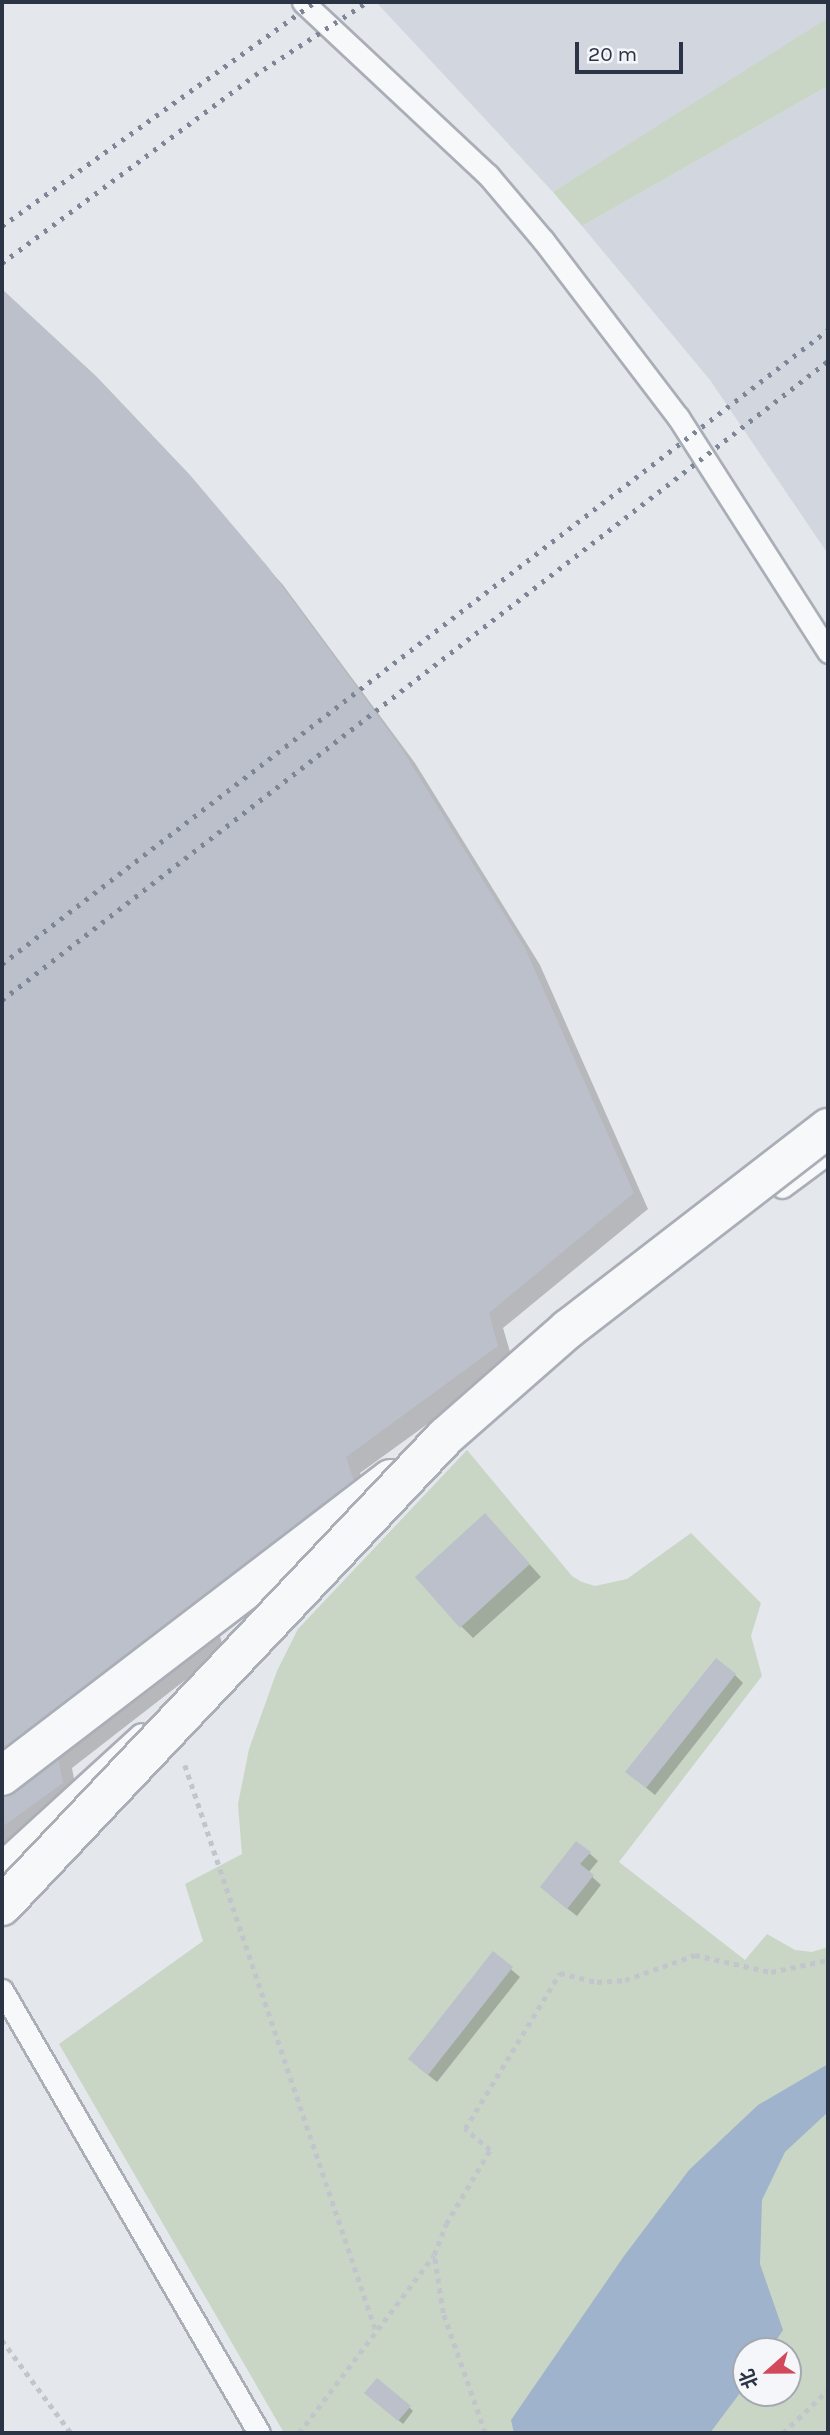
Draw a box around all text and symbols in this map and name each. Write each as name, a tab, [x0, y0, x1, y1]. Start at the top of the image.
scale bar	[578, 28, 686, 72]
text: 20 m	[588, 42, 637, 66]
north arrow	[732, 2337, 802, 2407]
text: 北	[736, 2366, 763, 2392]

